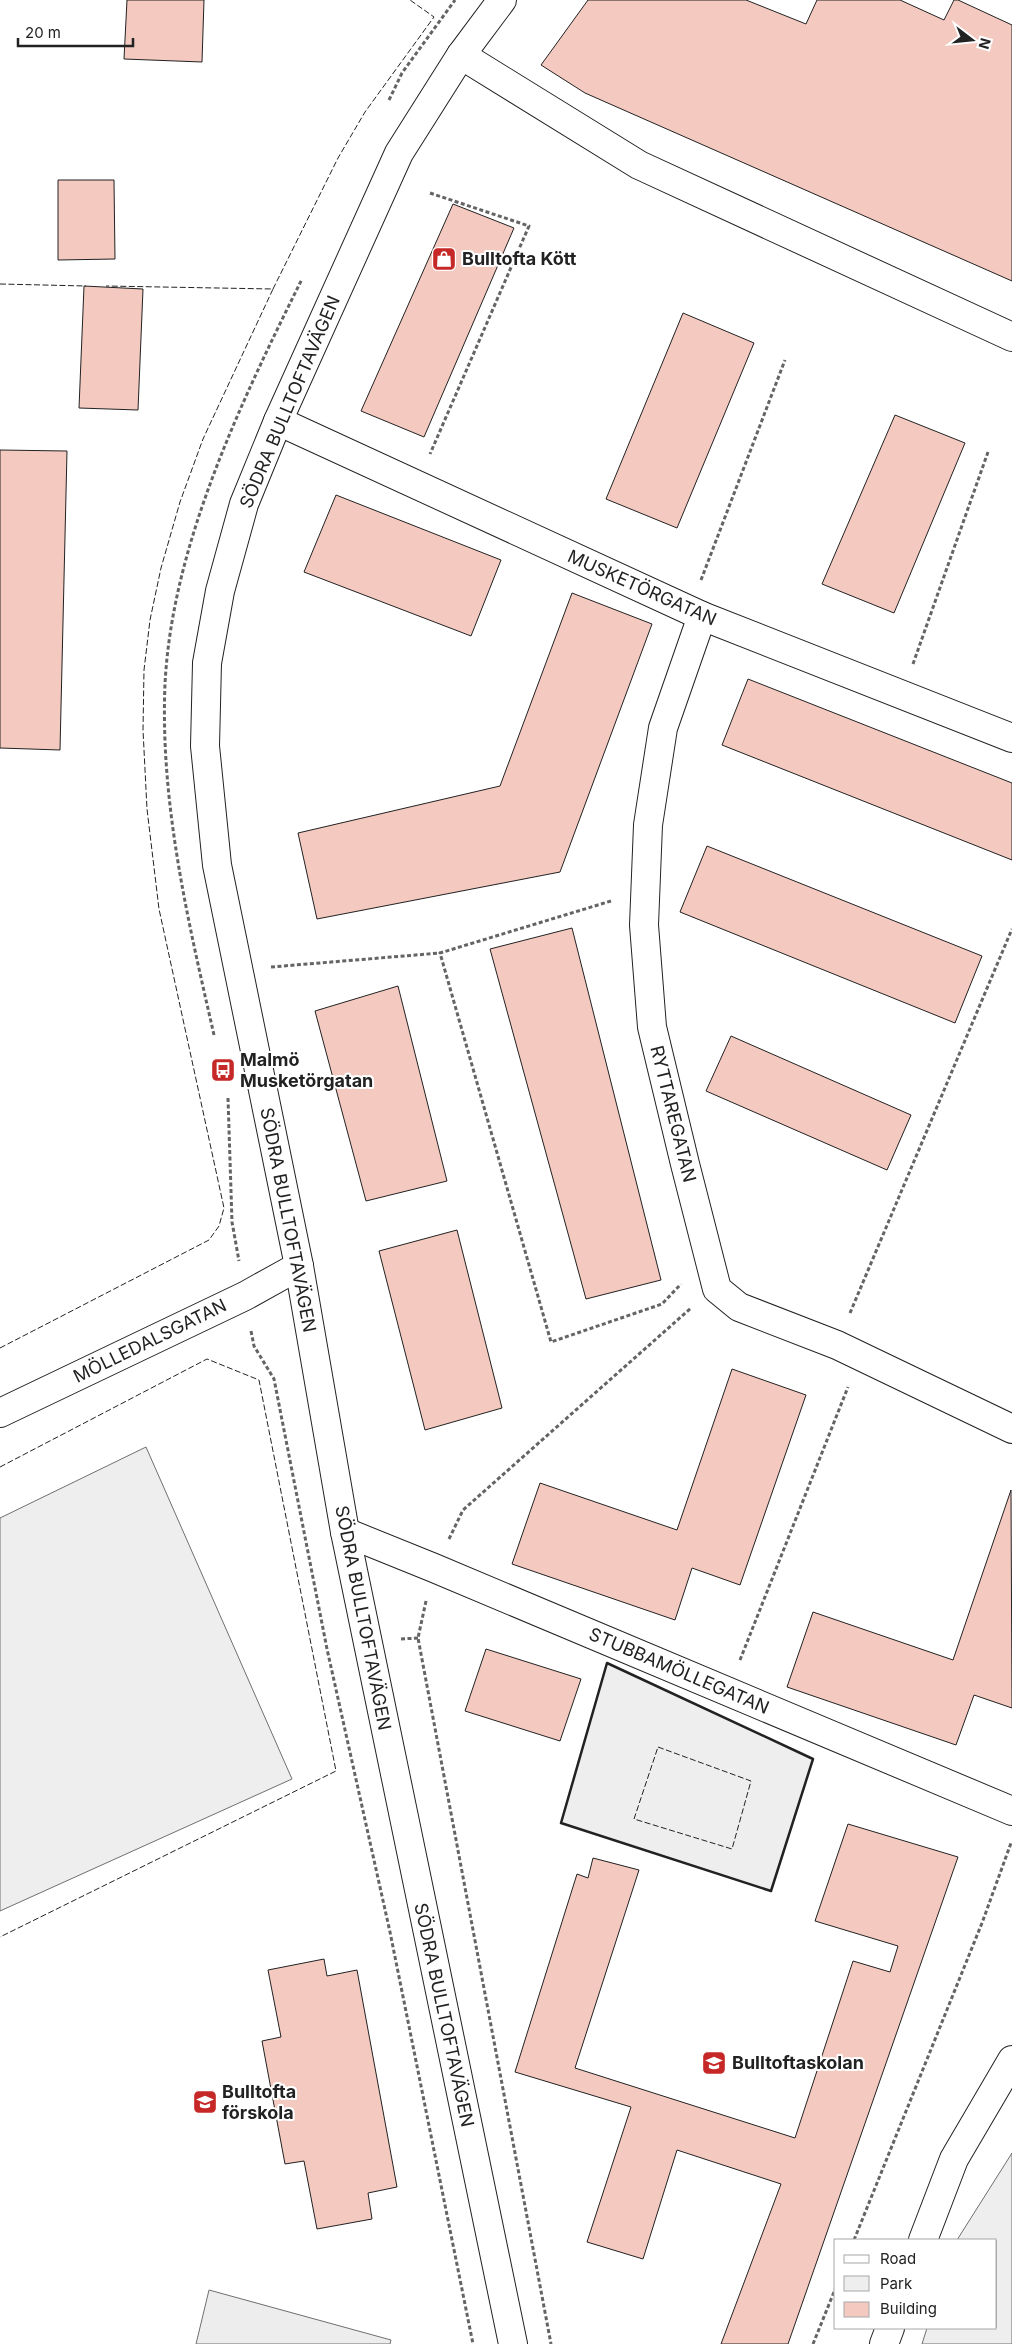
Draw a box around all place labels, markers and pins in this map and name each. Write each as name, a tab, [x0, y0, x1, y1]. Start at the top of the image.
shop icon: Bulltofta Kött	[431, 246, 457, 272]
place label: Bulltofta Kött	[462, 248, 577, 269]
place label: Malmö Musketörgatan	[240, 1049, 373, 1091]
bus stop icon: Malmö Musketörgatan	[210, 1057, 236, 1083]
school or university icon: Bulltoftaskolan	[701, 2050, 727, 2076]
place label: Bulltoftaskolan	[732, 2052, 864, 2073]
place label: Bulltofta förskola	[222, 2081, 296, 2123]
school or university icon: Bulltofta förskola	[192, 2089, 218, 2115]

